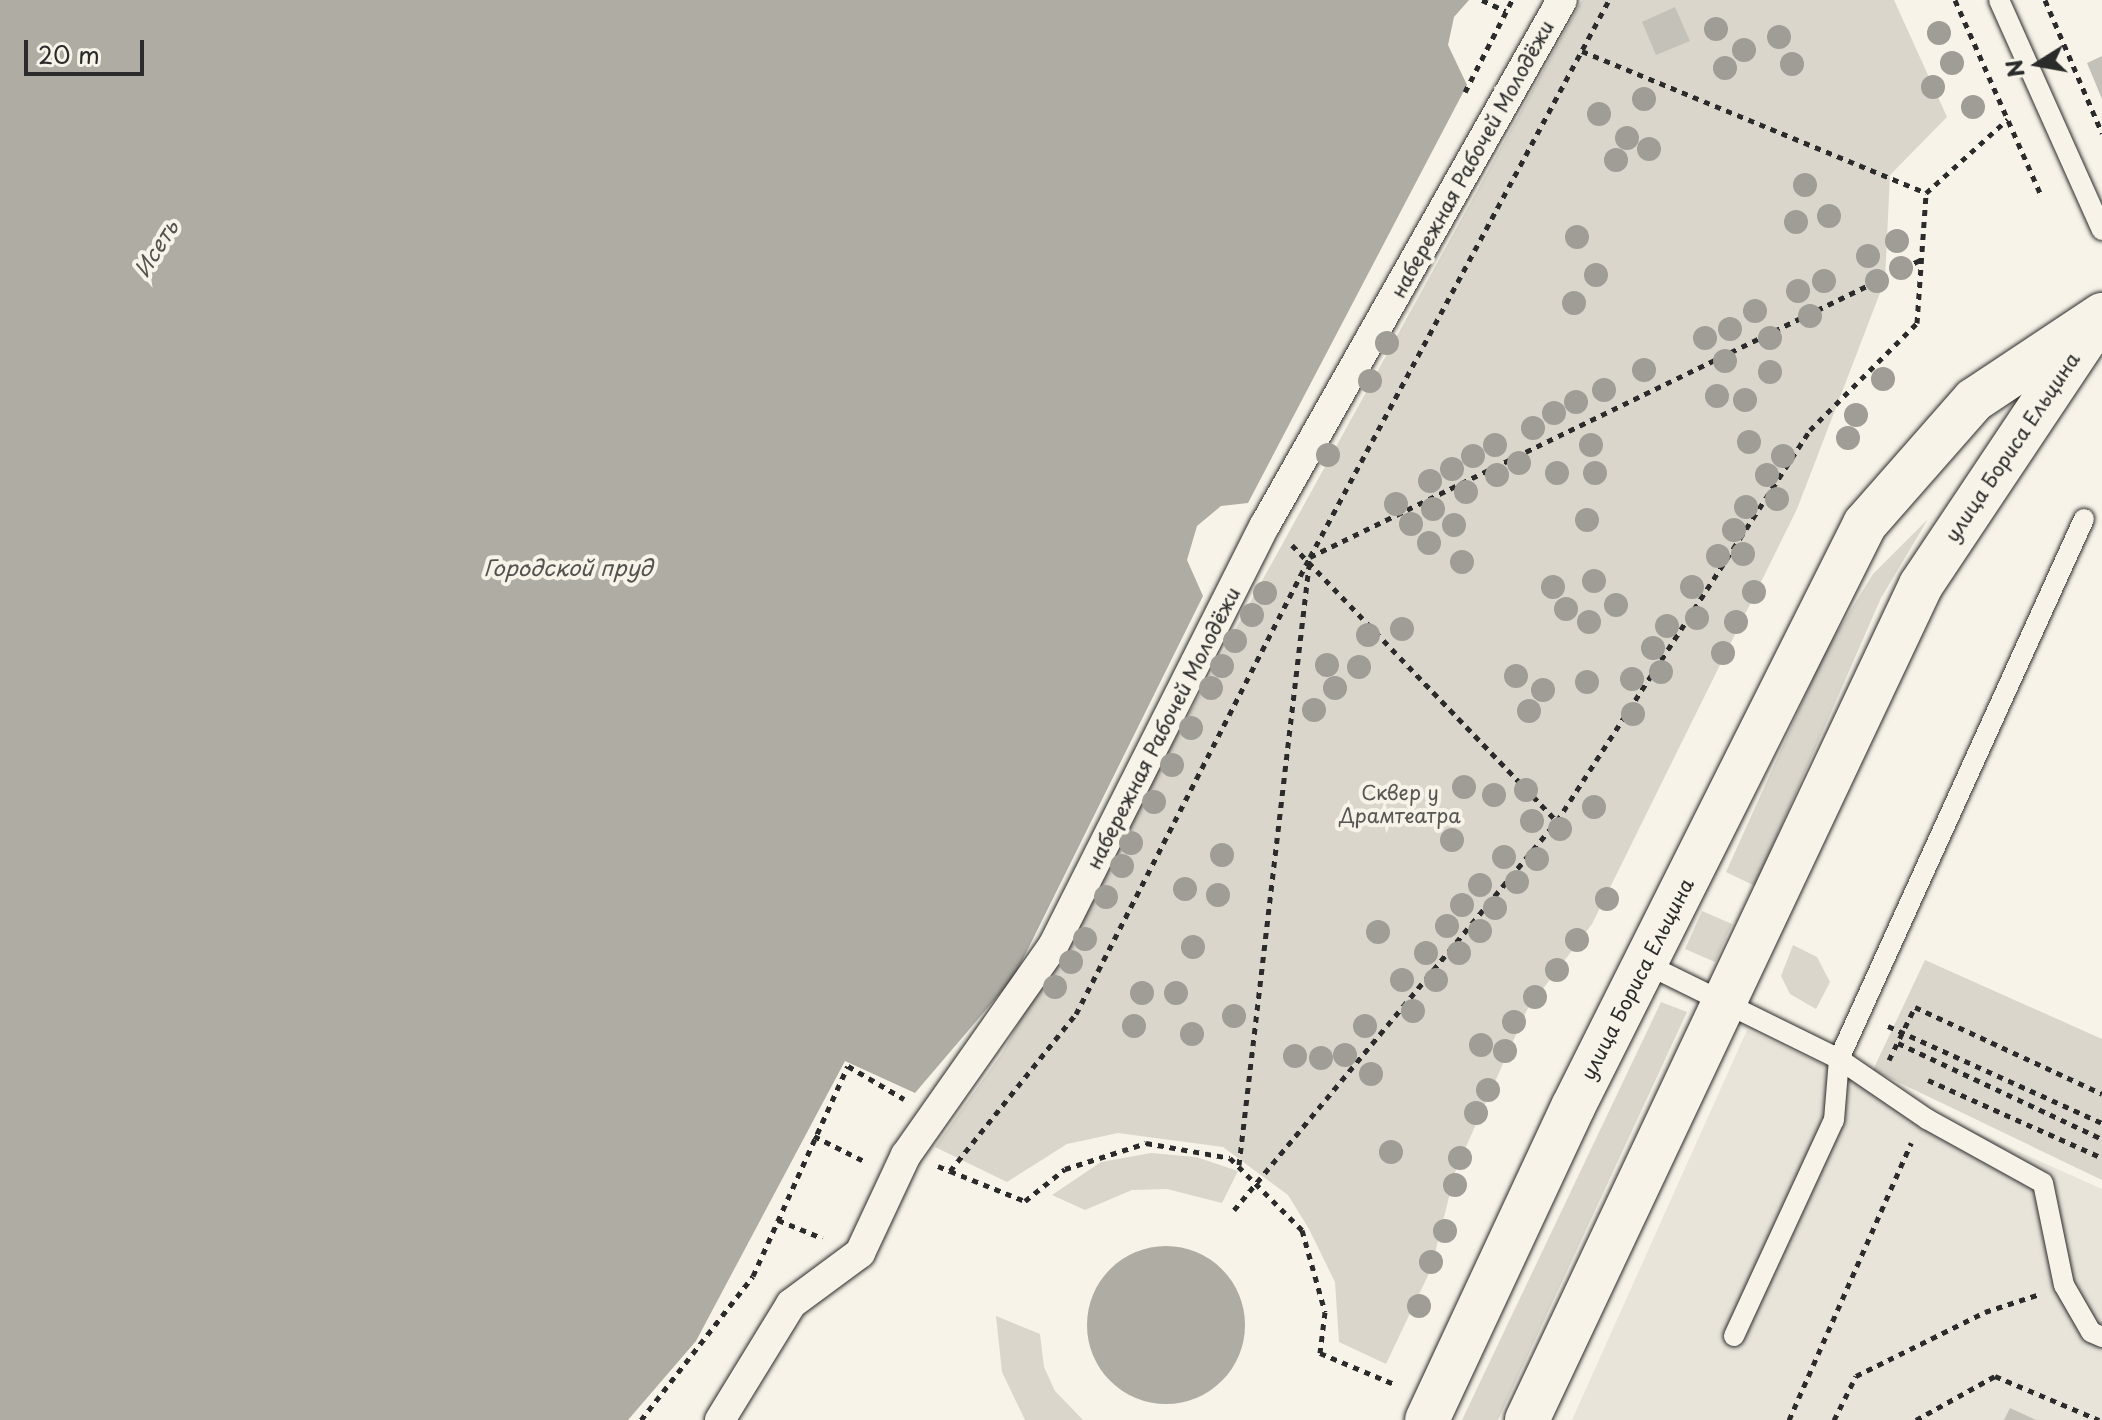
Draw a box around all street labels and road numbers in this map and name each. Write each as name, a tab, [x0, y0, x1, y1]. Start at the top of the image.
street label: набережная Рабочей Молодёжи	[1385, 16, 1559, 302]
street label: улица Бориса Ельцина	[1939, 346, 2085, 548]
street label: набережная Рабочей Молодёжи	[1081, 583, 1245, 873]
street label: улица Бориса Ельцина	[1575, 873, 1699, 1085]

